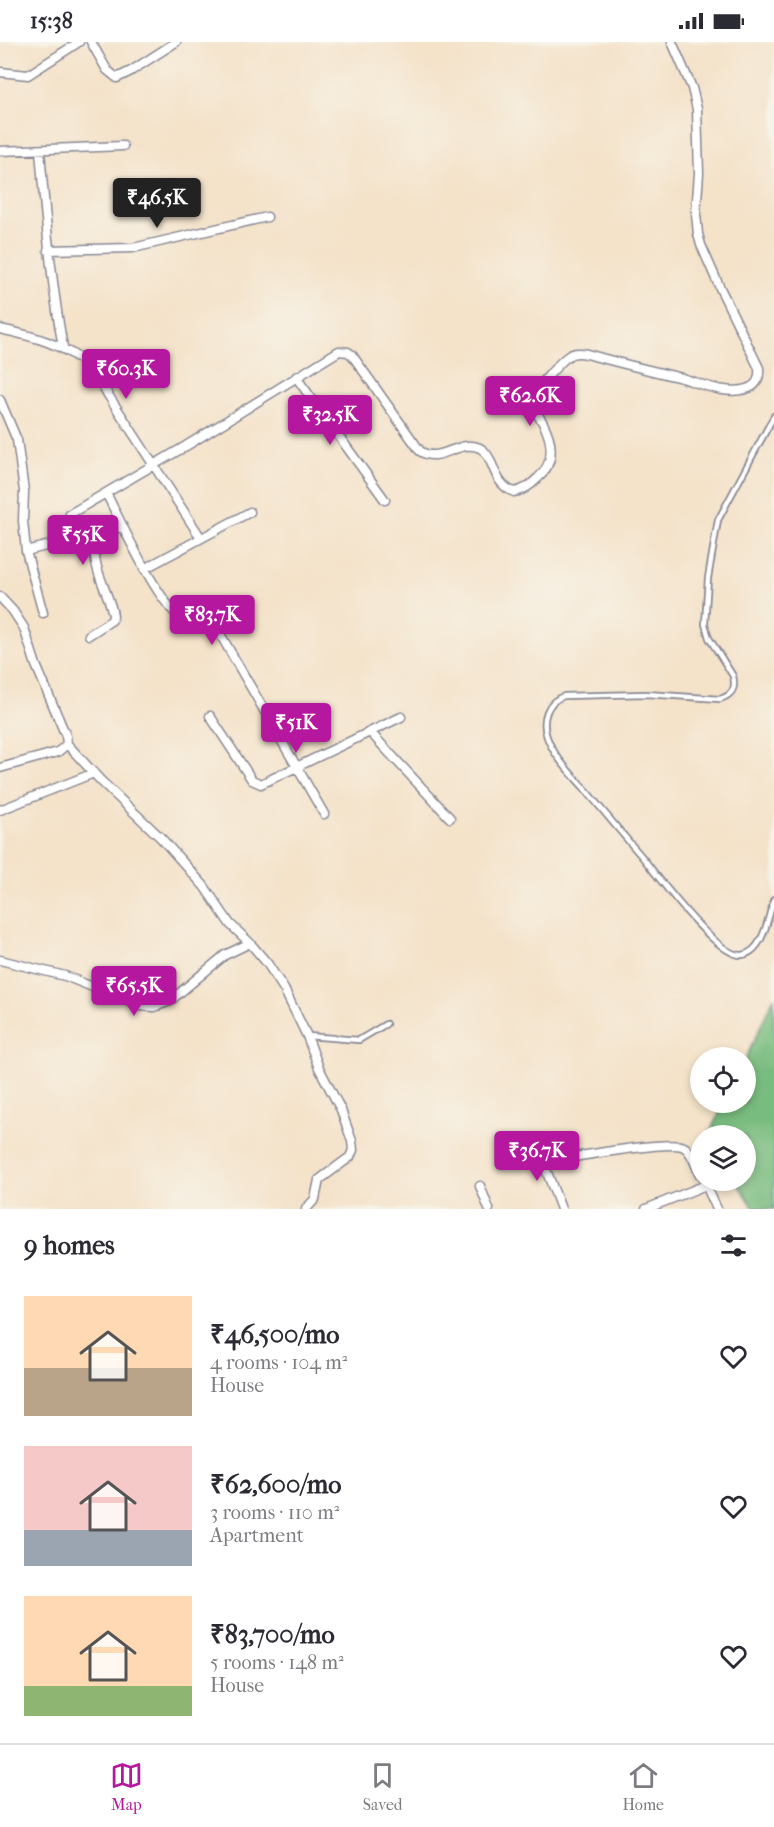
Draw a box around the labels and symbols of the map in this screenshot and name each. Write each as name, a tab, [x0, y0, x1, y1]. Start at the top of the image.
pin: ₹46.5K	[108, 178, 206, 229]
pin: ₹60.3K	[77, 349, 175, 400]
pin: ₹62.6K	[481, 376, 579, 427]
pin: ₹32.5K	[281, 395, 379, 446]
pin: ₹55K	[47, 515, 119, 566]
pin: ₹83.7K	[163, 595, 261, 646]
pin: ₹51K	[260, 703, 332, 754]
pin: ₹65.5K	[85, 966, 183, 1017]
pin: ₹36.7K	[488, 1131, 586, 1182]

